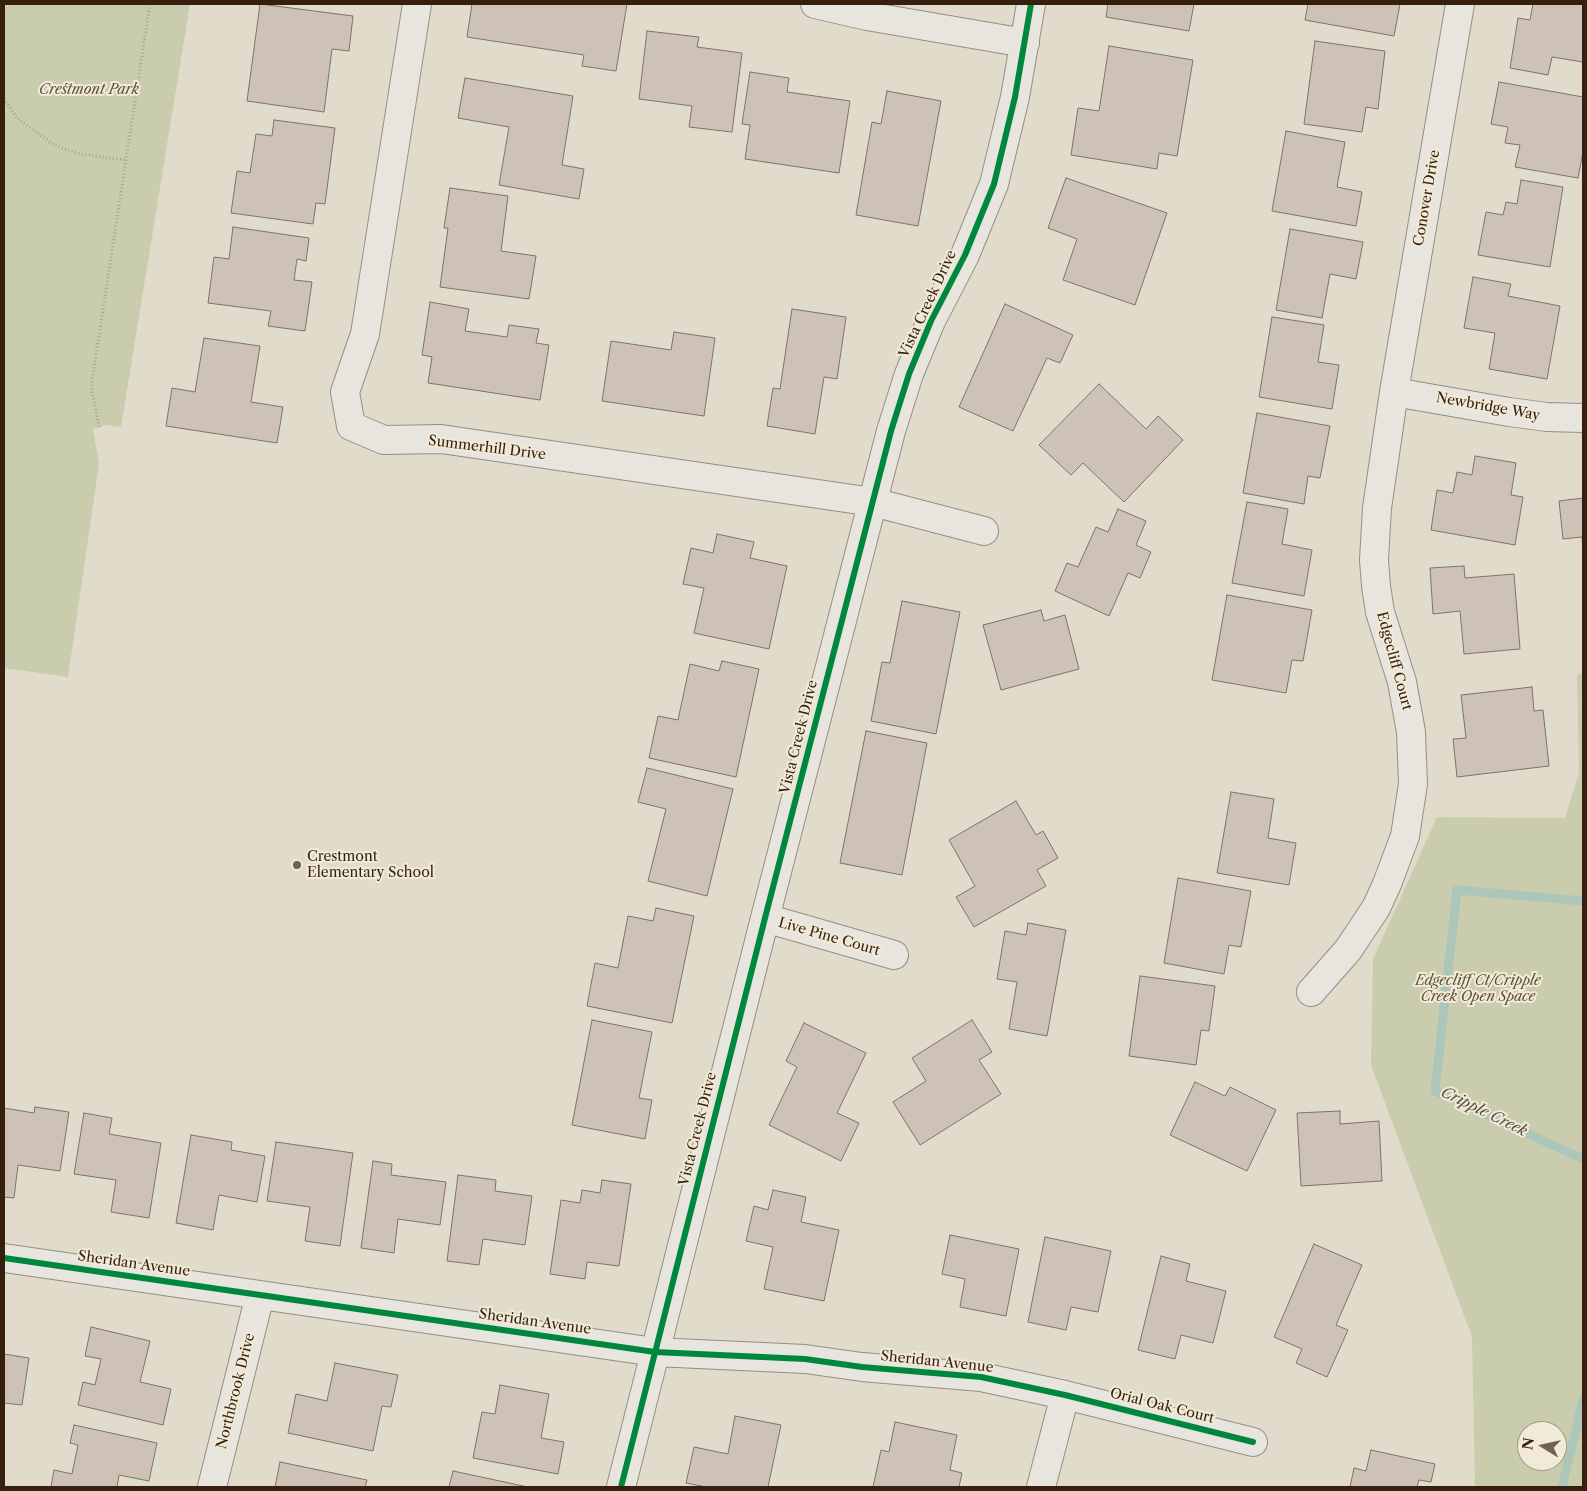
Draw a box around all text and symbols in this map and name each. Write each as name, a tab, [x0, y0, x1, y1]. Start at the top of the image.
park label: Crestmont Park	[39, 82, 139, 98]
street label: Conover Drive	[1410, 149, 1444, 247]
street label: Vista Creek Drive	[896, 248, 960, 360]
street label: Newbridge Way	[1435, 390, 1541, 424]
street label: Summerhill Drive	[427, 432, 547, 464]
street label: Edgecliff Court	[1373, 610, 1415, 712]
street label: Vista Creek Drive	[777, 678, 821, 796]
place label: Crestmont Elementary School	[307, 849, 434, 882]
marker: Crestmont Elementary School	[291, 859, 303, 871]
street label: Live Pine Court	[776, 914, 882, 960]
park label: Edgecliff Ct/Cripple Creek Open Space	[1415, 973, 1541, 1006]
street label: Vista Creek Drive	[676, 1070, 720, 1188]
water label: Cripple Creek	[1438, 1083, 1530, 1141]
street label: Sheridan Avenue	[77, 1248, 191, 1280]
street label: Sheridan Avenue	[478, 1306, 592, 1338]
street label: Northbrook Drive	[213, 1331, 259, 1451]
street label: Sheridan Avenue	[880, 1348, 994, 1376]
street label: Orial Oak Court	[1108, 1385, 1216, 1427]
north arrow	[1517, 1421, 1567, 1471]
text: N	[1518, 1436, 1538, 1451]

